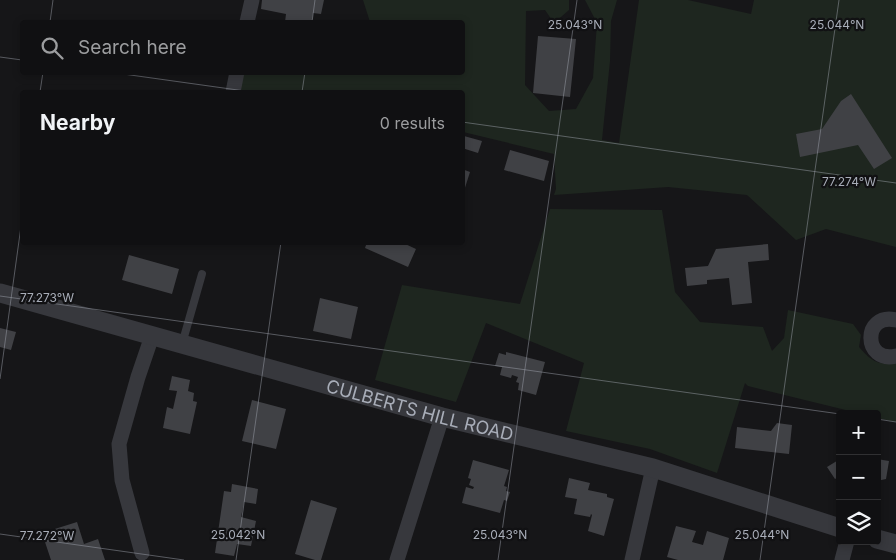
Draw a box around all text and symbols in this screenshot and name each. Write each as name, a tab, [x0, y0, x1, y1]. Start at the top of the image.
text: 25.043°N	[548, 17, 602, 32]
text: 25.044°N	[810, 17, 864, 32]
search box	[20, 20, 465, 75]
icon: search	[38, 34, 66, 62]
text: Search here	[78, 36, 187, 59]
text: Nearby	[40, 110, 115, 135]
text: 0 results	[380, 113, 445, 133]
text: 77.274°W	[822, 174, 876, 189]
text: 77.273°W	[20, 290, 74, 305]
street label: CULBERTS HILL ROAD	[324, 375, 516, 444]
map controls	[836, 410, 881, 545]
button: +	[836, 410, 881, 455]
button: −	[836, 455, 881, 500]
button: layers	[836, 500, 881, 545]
text: 25.042°N	[211, 527, 265, 542]
text: 25.043°N	[473, 527, 527, 542]
text: 25.044°N	[735, 527, 789, 542]
text: 77.272°W	[20, 528, 74, 543]

